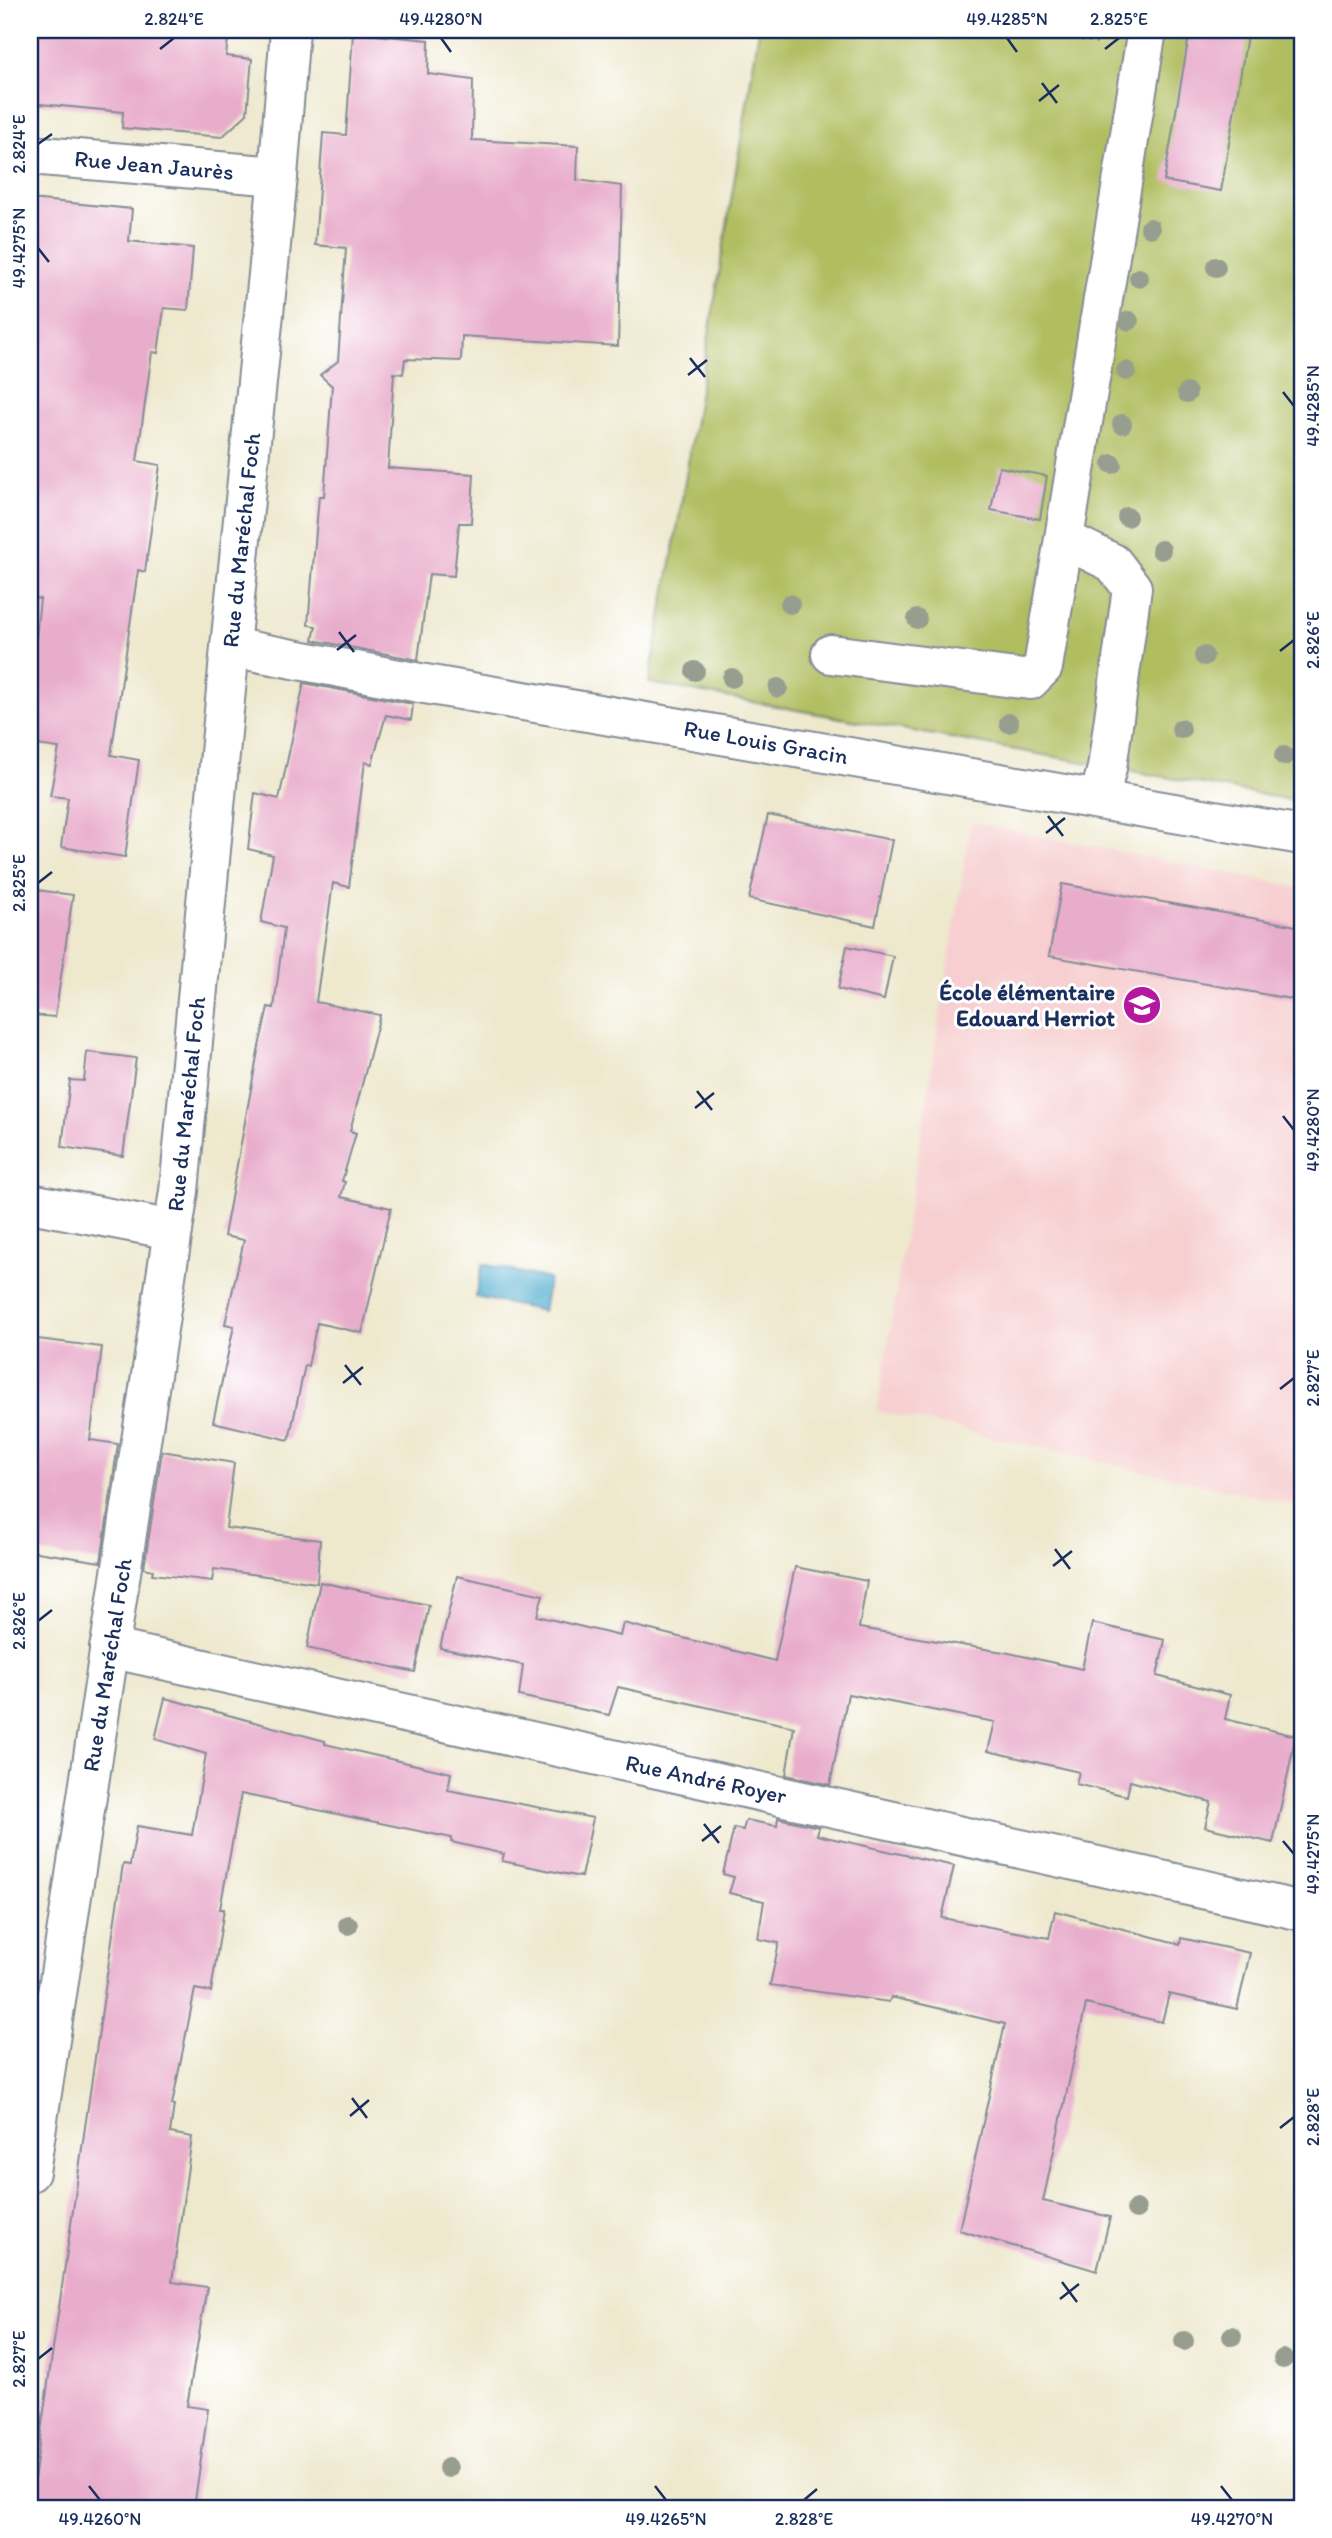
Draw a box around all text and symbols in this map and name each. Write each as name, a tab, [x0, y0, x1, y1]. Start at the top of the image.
text: 2.824°E	[144, 8, 204, 30]
text: 49.4280°N	[399, 8, 483, 30]
text: 49.4285°N	[966, 8, 1048, 30]
text: 2.825°E	[1090, 8, 1148, 30]
text: 2.824°E	[8, 114, 30, 174]
street label: Rue Jean Jaurès	[73, 144, 235, 186]
text: 49.4275°N	[8, 208, 30, 288]
text: 49.4285°N	[1302, 365, 1324, 447]
street label: Rue du Maréchal Foch	[216, 431, 266, 649]
text: 2.826°E	[1302, 611, 1324, 669]
street label: Rue Louis Gracin	[682, 714, 850, 770]
text: 2.825°E	[8, 854, 30, 912]
place label: École élémentaire Edouard Herriot	[939, 978, 1115, 1032]
school or university icon: École élémentaire Edouard Herriot	[1121, 984, 1163, 1026]
street label: Rue du Maréchal Foch	[161, 995, 211, 1213]
text: 49.4280°N	[1302, 1088, 1324, 1172]
text: 2.827°E	[1302, 1349, 1324, 1407]
street label: Rue du Maréchal Foch	[76, 1556, 138, 1774]
text: 2.826°E	[8, 1592, 30, 1650]
street label: Rue André Royer	[623, 1748, 789, 1810]
text: 49.4275°N	[1302, 1814, 1324, 1894]
text: 2.828°E	[1302, 2088, 1324, 2146]
text: 2.827°E	[8, 2330, 30, 2388]
text: 49.4260°N	[58, 2508, 142, 2530]
text: 49.4265°N	[625, 2508, 707, 2530]
text: 2.828°E	[775, 2508, 833, 2530]
text: 49.4270°N	[1191, 2508, 1273, 2530]

